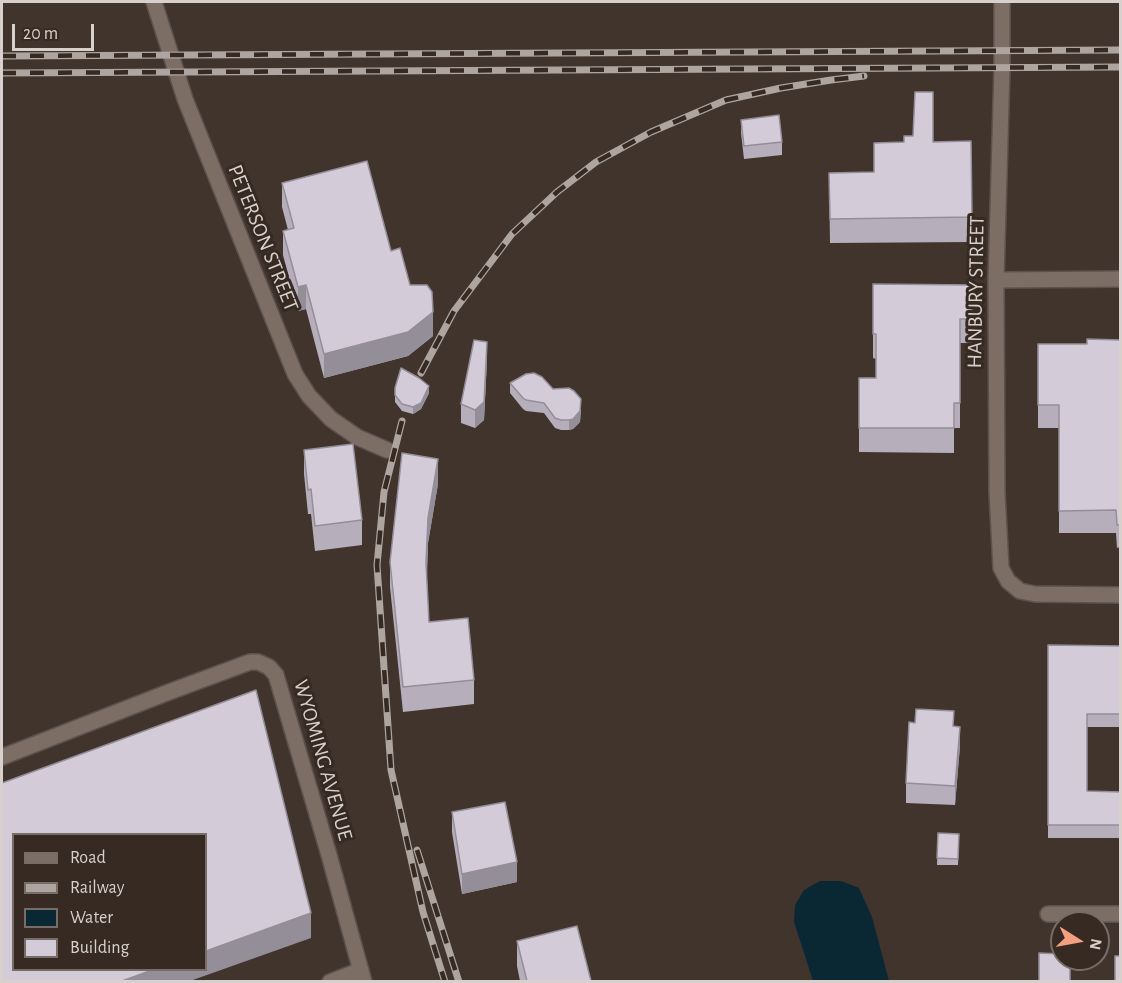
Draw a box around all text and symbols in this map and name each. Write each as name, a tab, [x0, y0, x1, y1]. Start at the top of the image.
scale bar	[15, 12, 98, 50]
text: 20 m	[23, 25, 58, 43]
street label: PETERSON STREET	[222, 161, 304, 315]
street label: HANBURY STREET	[962, 215, 990, 369]
street label: WYOMING AVENUE	[288, 677, 358, 843]
legend	[12, 833, 207, 971]
text: Road	[70, 849, 106, 867]
text: Railway	[70, 879, 124, 897]
text: Water	[70, 909, 113, 927]
north arrow	[1050, 911, 1110, 971]
text: N	[1087, 937, 1105, 951]
text: Building	[70, 939, 129, 957]

